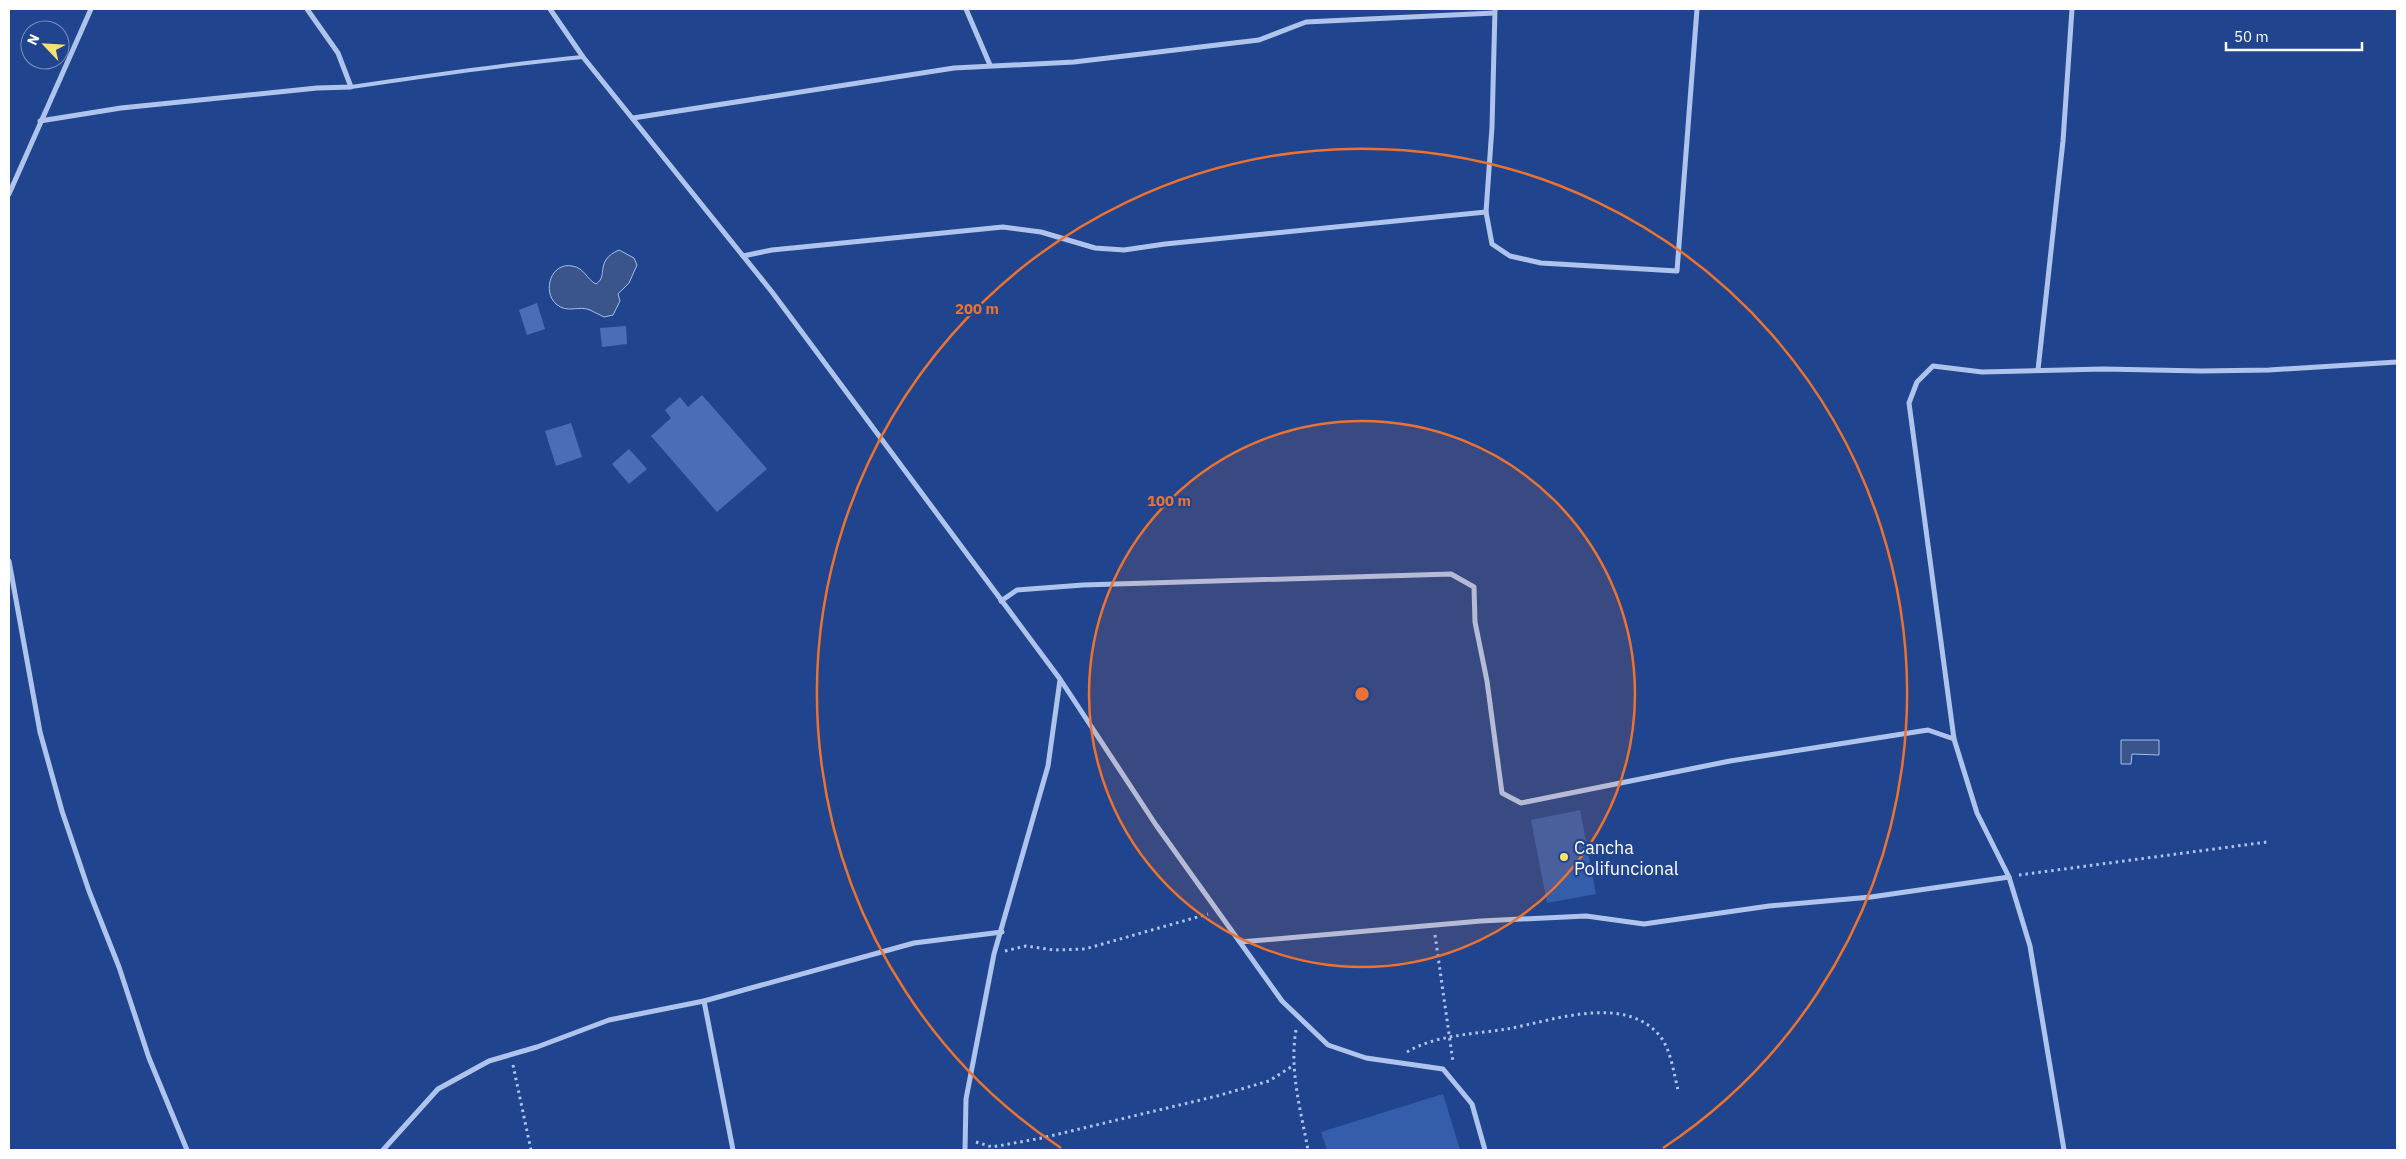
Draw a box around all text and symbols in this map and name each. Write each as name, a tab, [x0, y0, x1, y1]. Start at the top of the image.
north arrow	[20, 20, 70, 70]
scale bar	[2226, 20, 2362, 52]
text: 50 m	[2234, 27, 2269, 46]
text: N	[23, 31, 44, 48]
text: 200 m	[955, 299, 999, 318]
text: 100 m	[1147, 491, 1191, 510]
centre of rings	[1353, 685, 1371, 703]
place label: Cancha Polifuncional	[1574, 836, 1679, 880]
marker: Cancha Polifuncional	[1558, 851, 1570, 863]

